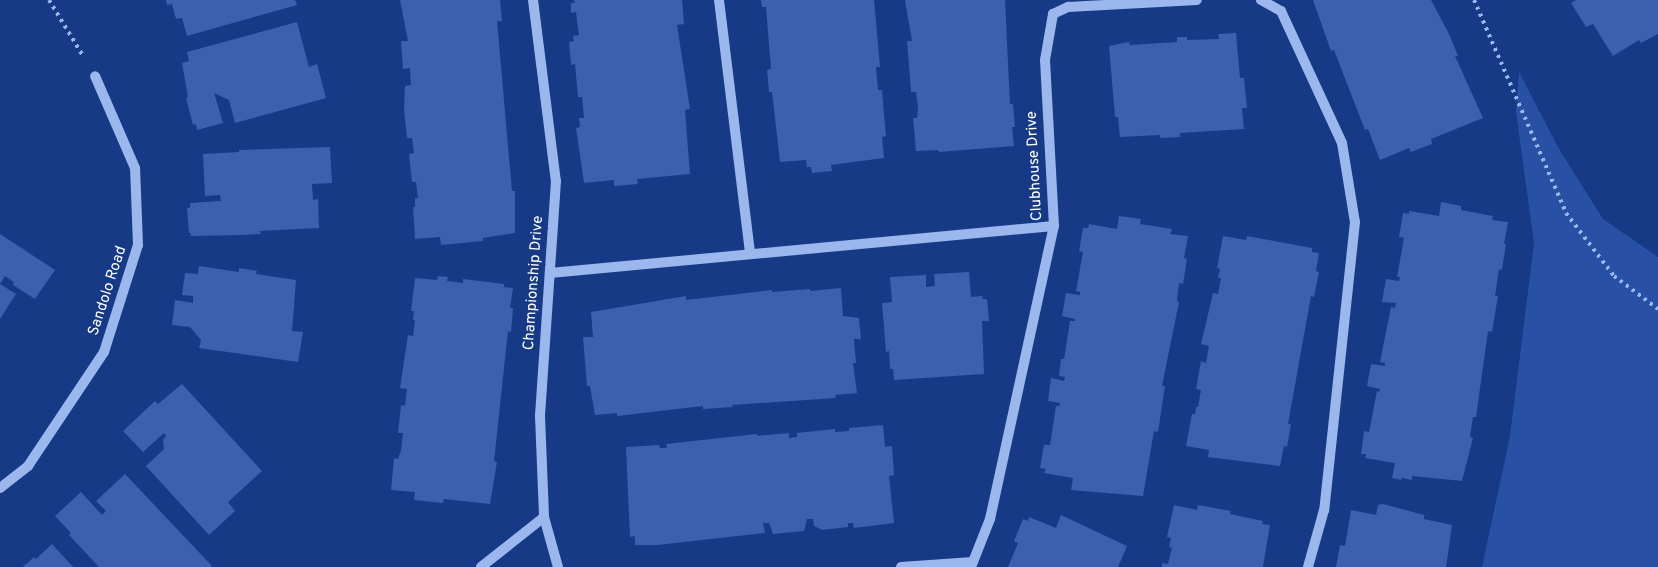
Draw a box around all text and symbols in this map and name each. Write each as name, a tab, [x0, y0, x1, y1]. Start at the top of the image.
street label: Clubhouse Drive	[1023, 111, 1047, 221]
street label: Championship Drive	[520, 215, 548, 351]
street label: Sandolo Road	[85, 244, 131, 338]

